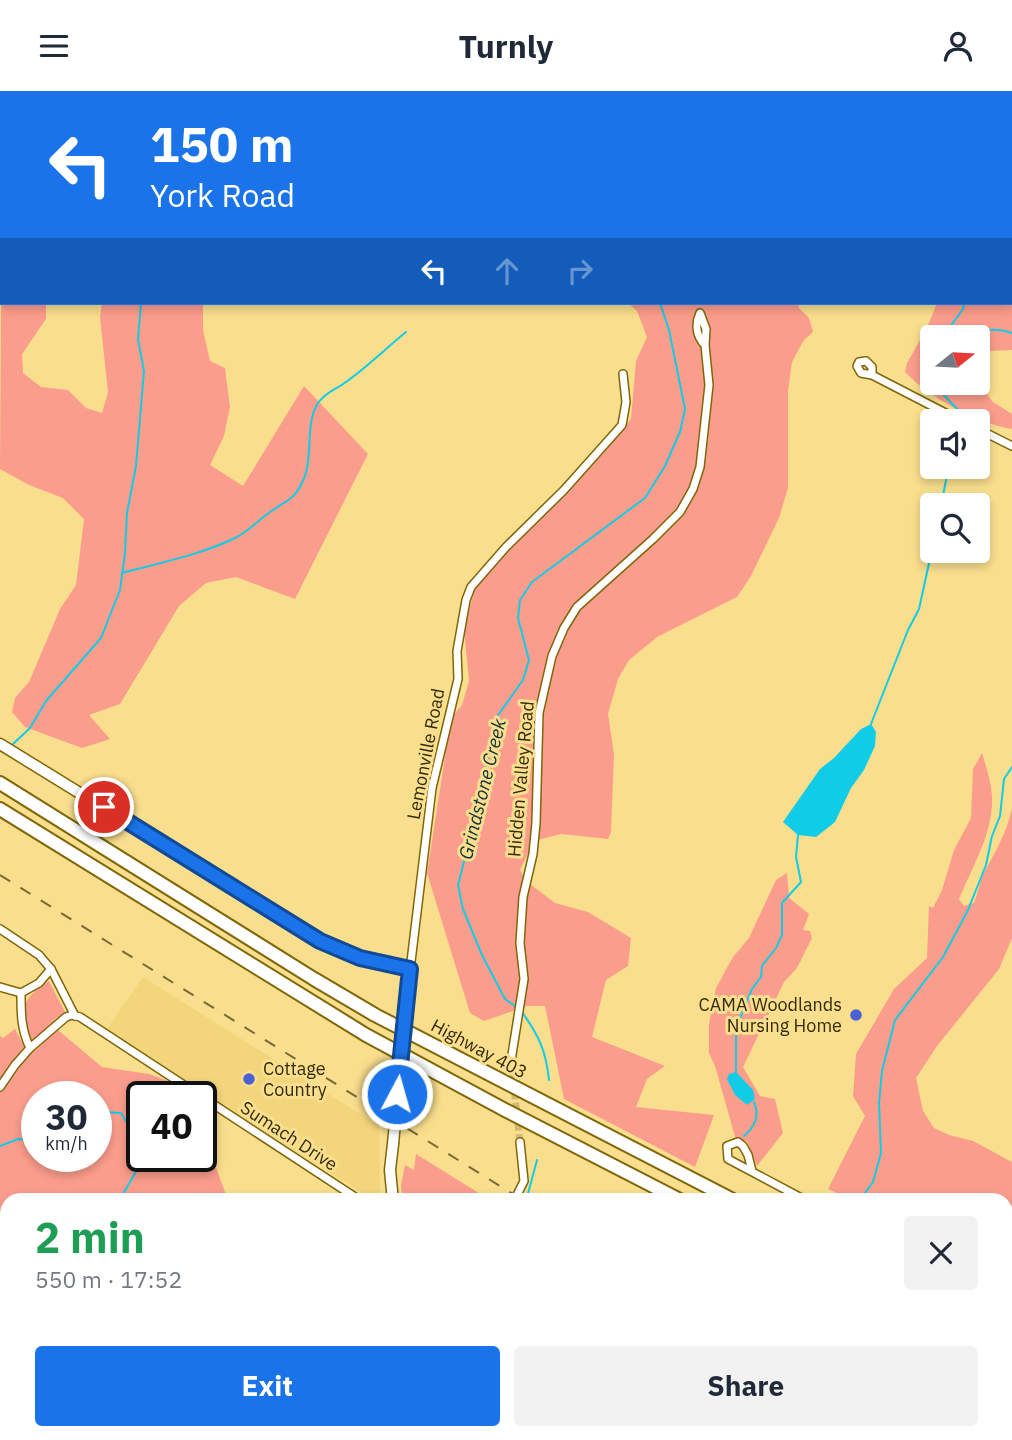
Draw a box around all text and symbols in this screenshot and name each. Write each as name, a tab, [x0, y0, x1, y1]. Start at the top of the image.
text: Turnly	[459, 25, 553, 67]
icon: menu	[35, 27, 73, 65]
icon: person	[939, 27, 977, 65]
text: 150 m	[150, 112, 294, 175]
icon: left	[35, 119, 126, 210]
text: York Road	[150, 174, 295, 216]
icon: left	[415, 252, 453, 290]
icon: ahead	[488, 252, 526, 290]
icon: right	[561, 252, 599, 290]
north arrow	[920, 325, 990, 395]
map controls	[920, 325, 990, 563]
button: sound	[920, 409, 990, 479]
button: search	[920, 493, 990, 563]
street label: Lemonville Road	[402, 686, 450, 821]
street label: Hidden Valley Road	[502, 700, 539, 858]
water label: Grindstone Creek	[453, 715, 511, 862]
pin	[74, 777, 134, 837]
icon: arrive	[85, 788, 123, 826]
place label: CAMA Woodlands Nursing Home	[699, 993, 842, 1037]
marker: CAMA Woodlands Nursing Home	[848, 1007, 864, 1023]
street label: Highway 403	[427, 1014, 531, 1084]
place label: Cottage Country	[263, 1057, 327, 1101]
position arrow	[360, 1057, 434, 1131]
marker: Cottage Country	[241, 1071, 257, 1087]
speed limit sign: 40	[126, 1081, 217, 1172]
text: 30	[45, 1094, 88, 1140]
street label: Sumach Drive	[236, 1096, 342, 1176]
text: km/h	[45, 1132, 88, 1155]
text: 2 min	[35, 1210, 145, 1265]
button: close	[904, 1216, 978, 1290]
text: 550 m · 17:52	[35, 1264, 182, 1294]
button: Exit	[35, 1346, 500, 1426]
button: Share	[514, 1346, 978, 1426]

